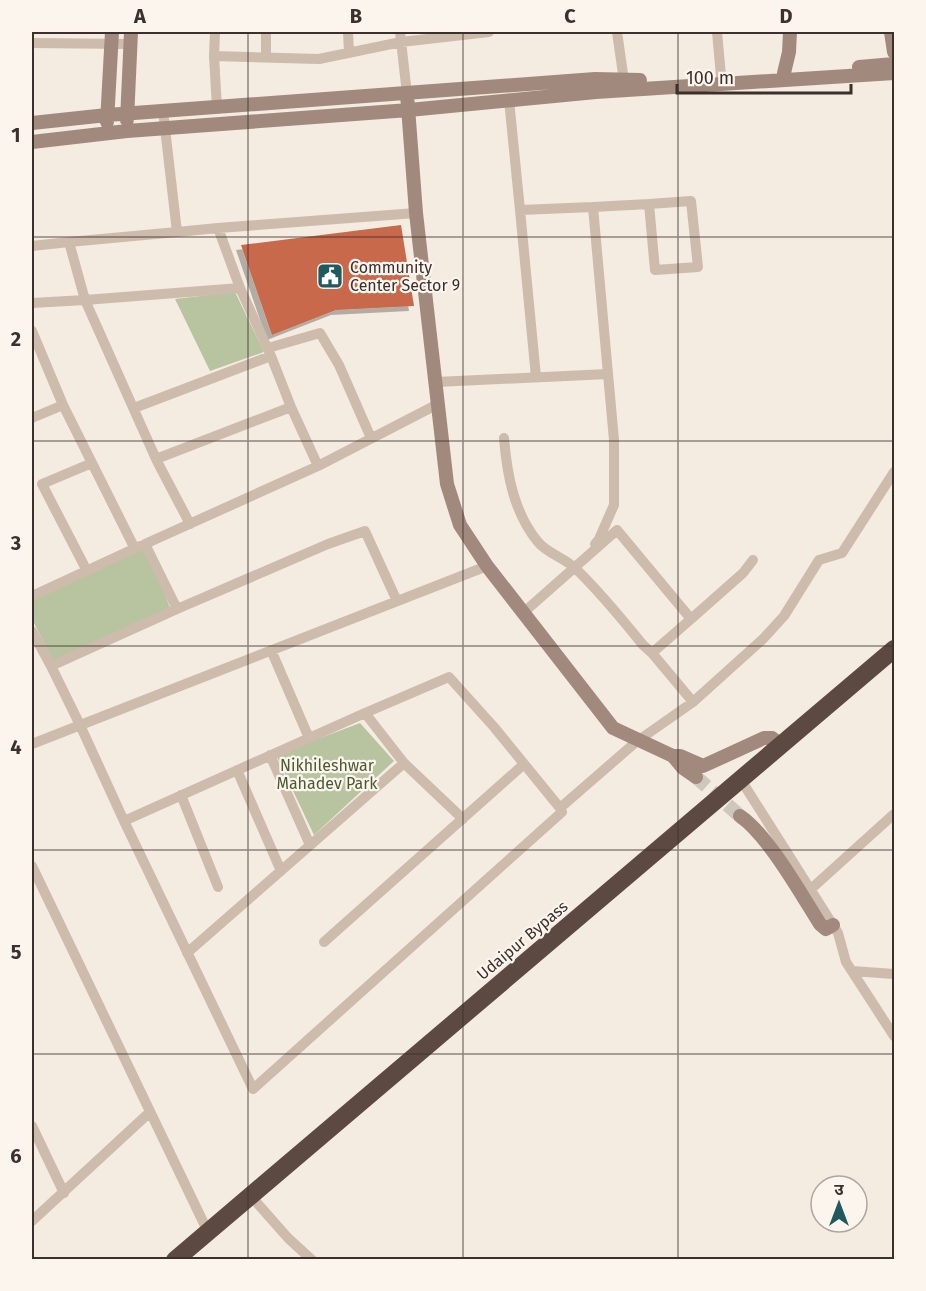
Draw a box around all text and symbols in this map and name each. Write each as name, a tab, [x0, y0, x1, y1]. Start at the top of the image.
text: A	[133, 4, 147, 28]
text: B	[350, 4, 362, 28]
text: C	[564, 4, 576, 28]
text: D	[779, 4, 793, 28]
scale bar	[677, 57, 851, 95]
text: 100 m	[686, 67, 734, 89]
text: 1	[11, 123, 21, 147]
place label: Community Center Sector 9	[350, 258, 460, 295]
public building icon: Community Center Sector 9	[315, 261, 345, 291]
text: 2	[11, 327, 21, 351]
text: 3	[10, 531, 21, 555]
text: 4	[10, 735, 22, 759]
park label: Nikhileshwar Mahadev Park	[276, 756, 378, 793]
street label: Udaipur Bypass	[473, 897, 572, 984]
text: 5	[11, 940, 22, 964]
text: 6	[10, 1144, 22, 1168]
north arrow	[809, 1174, 869, 1234]
text: उ	[834, 1180, 844, 1199]

